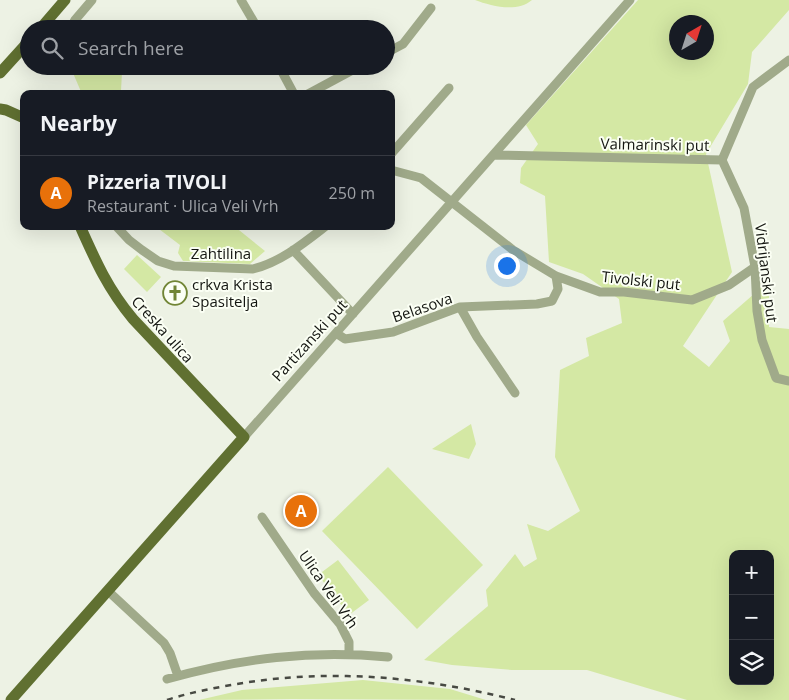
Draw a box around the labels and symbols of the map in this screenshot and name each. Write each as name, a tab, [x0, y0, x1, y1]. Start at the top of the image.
north arrow	[669, 15, 714, 60]
street label: Valmarinski put	[600, 133, 710, 155]
street label: Vidrijanski put	[751, 222, 783, 324]
street label: Zahtilina	[191, 243, 251, 263]
your location	[494, 253, 520, 279]
street label: Tivolski put	[601, 266, 681, 294]
place label: crkva Krista Spasitelja	[192, 274, 273, 311]
church icon: crkva Krista Spasitelja	[162, 280, 188, 306]
street label: Belasova	[389, 287, 455, 327]
street label: Creska ulica	[128, 291, 198, 367]
street label: Partizanski put	[267, 295, 351, 385]
pin: A	[285, 492, 317, 530]
street label: Ulica Veli Vrh	[295, 546, 363, 632]

